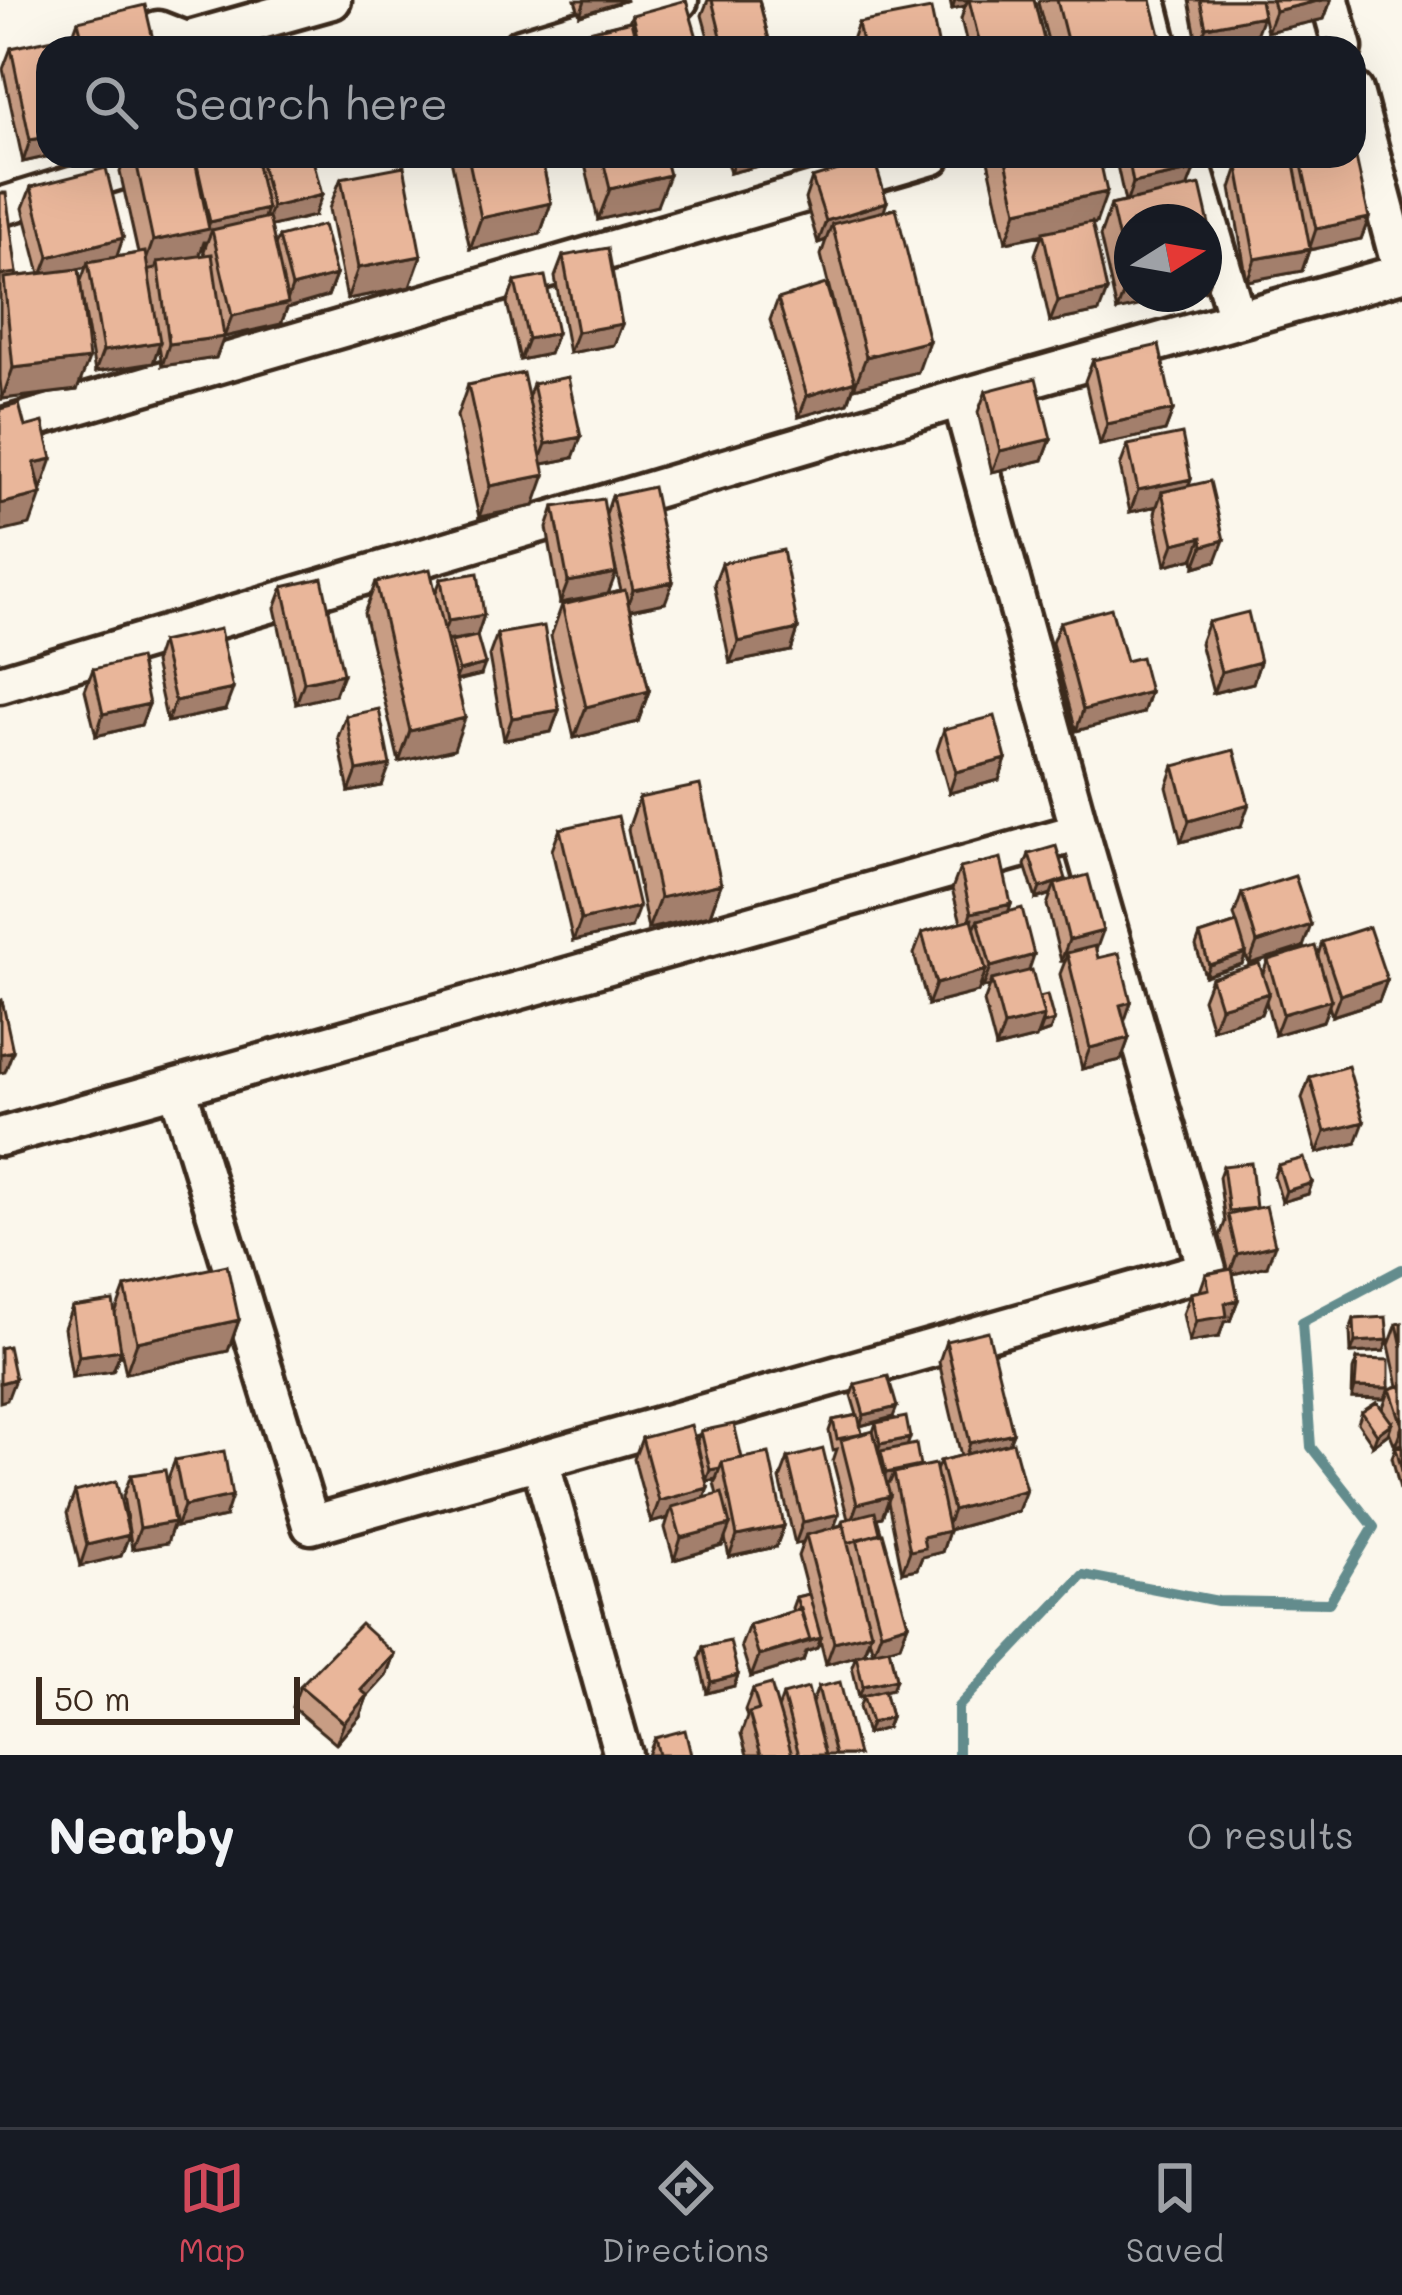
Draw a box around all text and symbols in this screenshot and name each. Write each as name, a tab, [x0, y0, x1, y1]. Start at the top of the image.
search box	[36, 36, 1366, 168]
icon: search	[78, 69, 144, 135]
text: Search here	[174, 73, 448, 131]
north arrow	[1114, 204, 1222, 312]
scale bar	[36, 1671, 300, 1724]
text: 50 m	[54, 1676, 130, 1719]
text: Nearby	[48, 1800, 235, 1867]
text: 0 results	[1188, 1808, 1354, 1859]
tab: Map	[178, 2155, 245, 2270]
tab: Directions	[602, 2155, 769, 2270]
tab: Saved	[1126, 2155, 1224, 2270]

